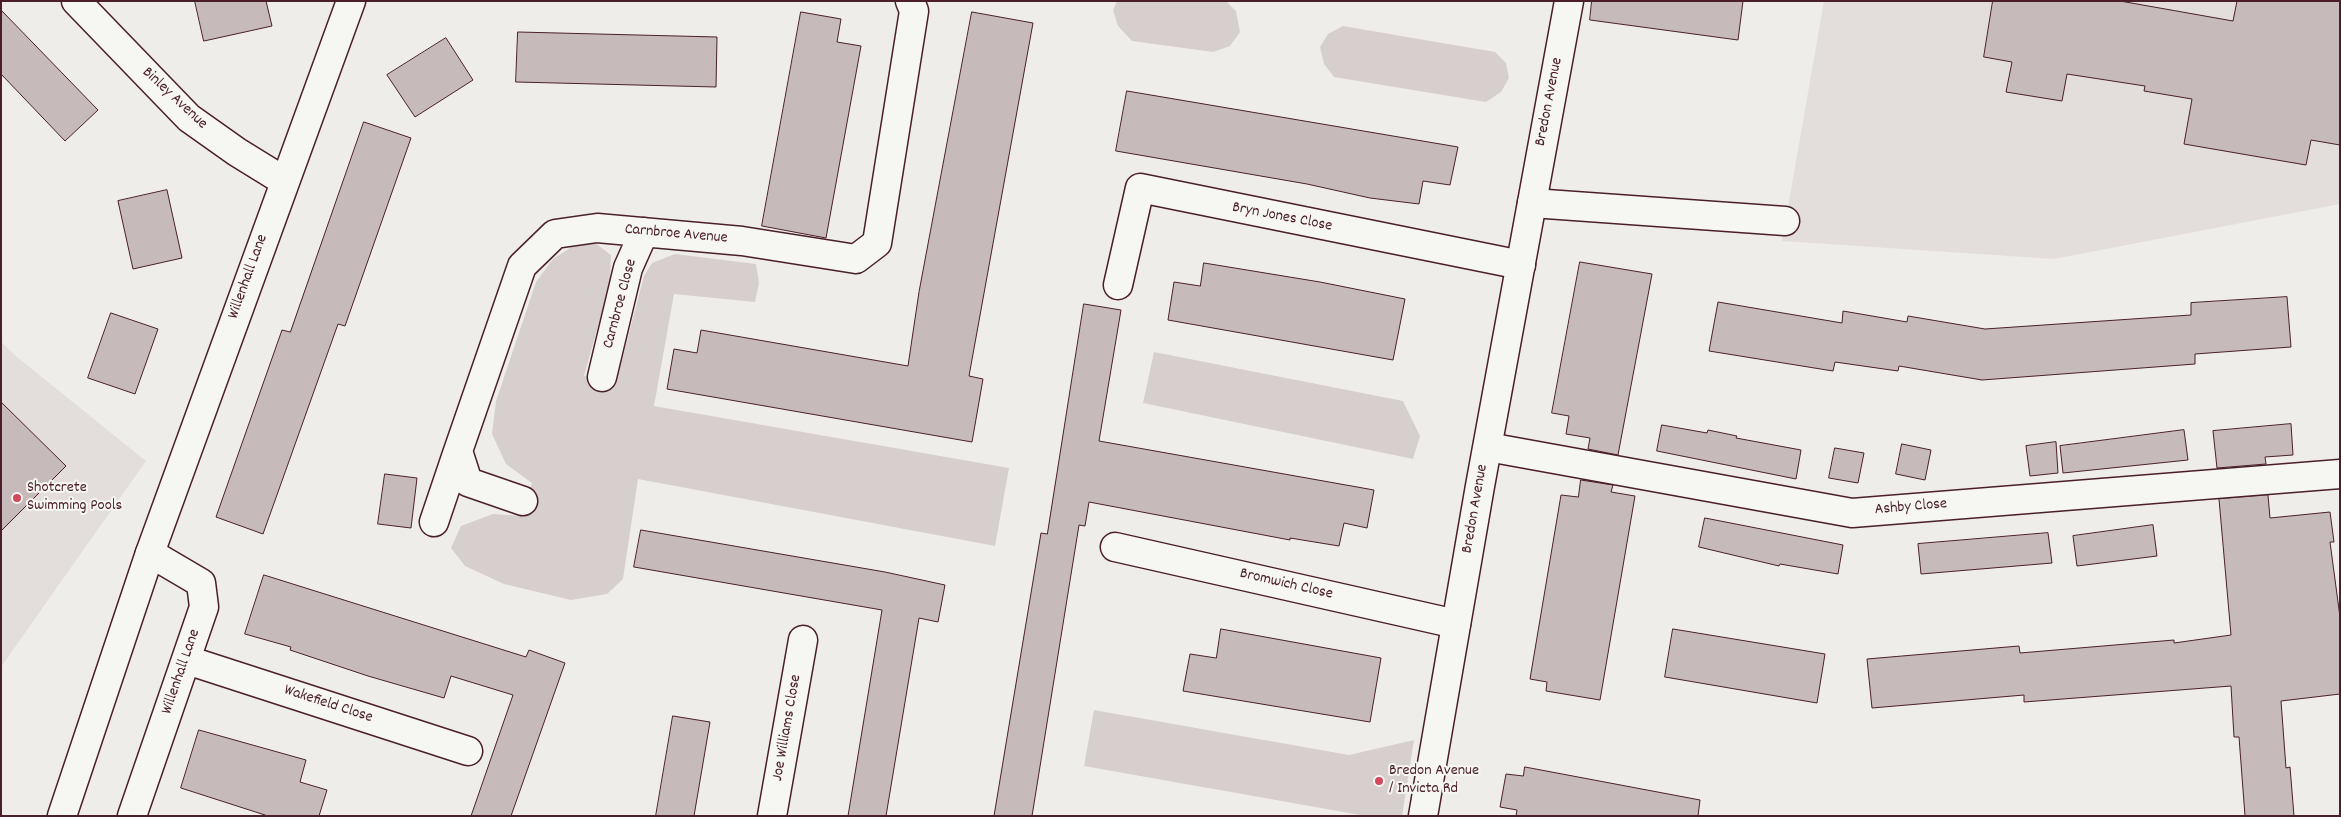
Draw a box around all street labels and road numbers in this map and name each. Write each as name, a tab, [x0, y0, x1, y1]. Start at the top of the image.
street label: Bredon Avenue	[1532, 56, 1568, 148]
street label: Binley Avenue	[137, 64, 211, 134]
street label: Bryn Jones Close	[1230, 199, 1334, 237]
street label: Carnbroe Avenue	[624, 221, 728, 249]
street label: Willenhall Lane	[225, 232, 273, 322]
street label: Carnbroe Close	[600, 257, 642, 351]
street label: Bredon Avenue	[1459, 463, 1493, 555]
street label: Ashby Close	[1874, 495, 1948, 521]
street label: Bromwich Close	[1238, 565, 1334, 605]
street label: Willenhall Lane	[158, 627, 206, 717]
street label: Joe Williams Close	[769, 673, 807, 783]
street label: Wakefield Close	[281, 682, 375, 728]

